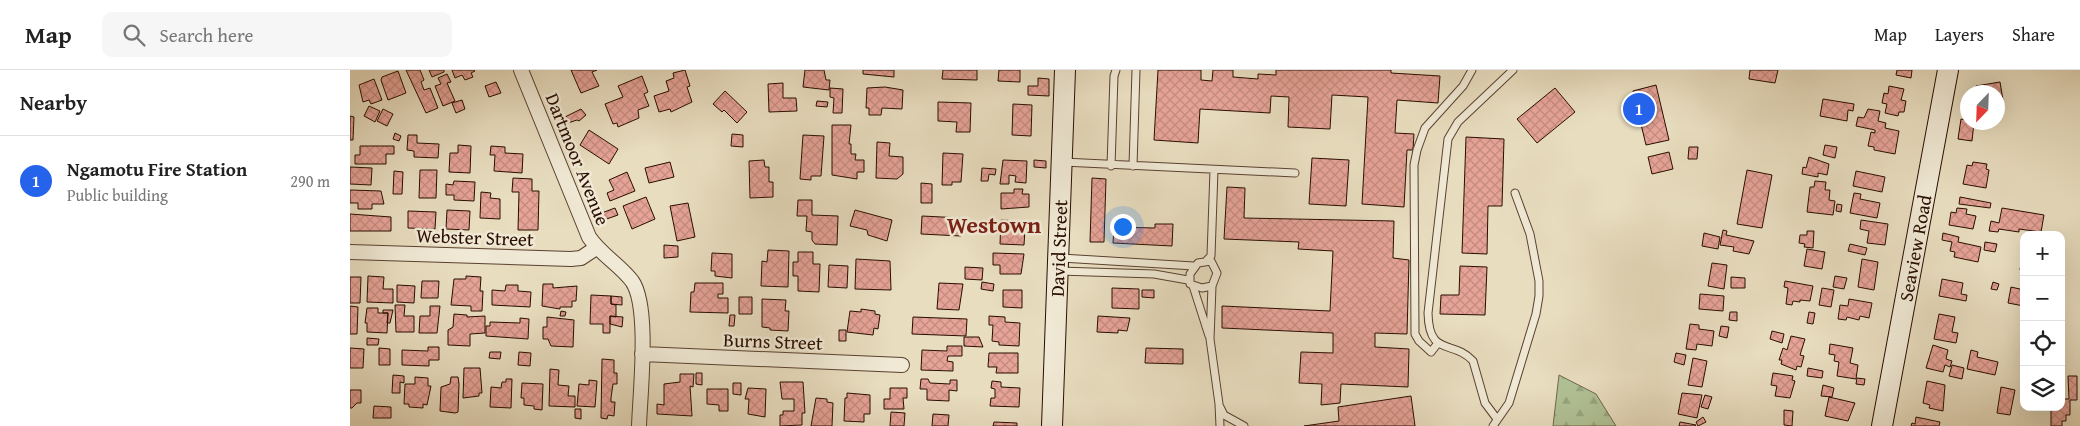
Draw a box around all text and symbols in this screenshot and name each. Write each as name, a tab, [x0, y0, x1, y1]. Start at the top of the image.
search box	[102, 12, 452, 57]
text: Map	[25, 17, 72, 52]
icon: search	[120, 21, 148, 49]
text: Search here	[160, 21, 253, 49]
text: Map	[1874, 21, 1907, 48]
text: Layers	[1935, 21, 1984, 48]
text: Share	[2012, 21, 2055, 48]
north arrow	[1960, 85, 2005, 130]
text: Nearby	[20, 87, 87, 118]
street label: Dartmoor Avenue	[539, 89, 617, 229]
pin: 1	[1623, 90, 1655, 128]
text: Ngamotu Fire Station	[67, 155, 247, 183]
text: 1	[32, 169, 40, 193]
text: 290 m	[290, 169, 330, 193]
text: Public building	[67, 183, 168, 207]
street label: Seaview Road	[1891, 191, 1939, 304]
street label: David Street	[1043, 199, 1074, 297]
district label: Westown	[947, 207, 1041, 242]
your location	[1110, 214, 1136, 240]
street label: Webster Street	[416, 221, 534, 253]
map controls	[2020, 231, 2065, 411]
button: +	[2020, 231, 2065, 276]
button: −	[2020, 276, 2065, 321]
button: locate	[2020, 321, 2065, 366]
street label: Burns Street	[723, 325, 823, 357]
button: layers	[2020, 366, 2065, 411]

